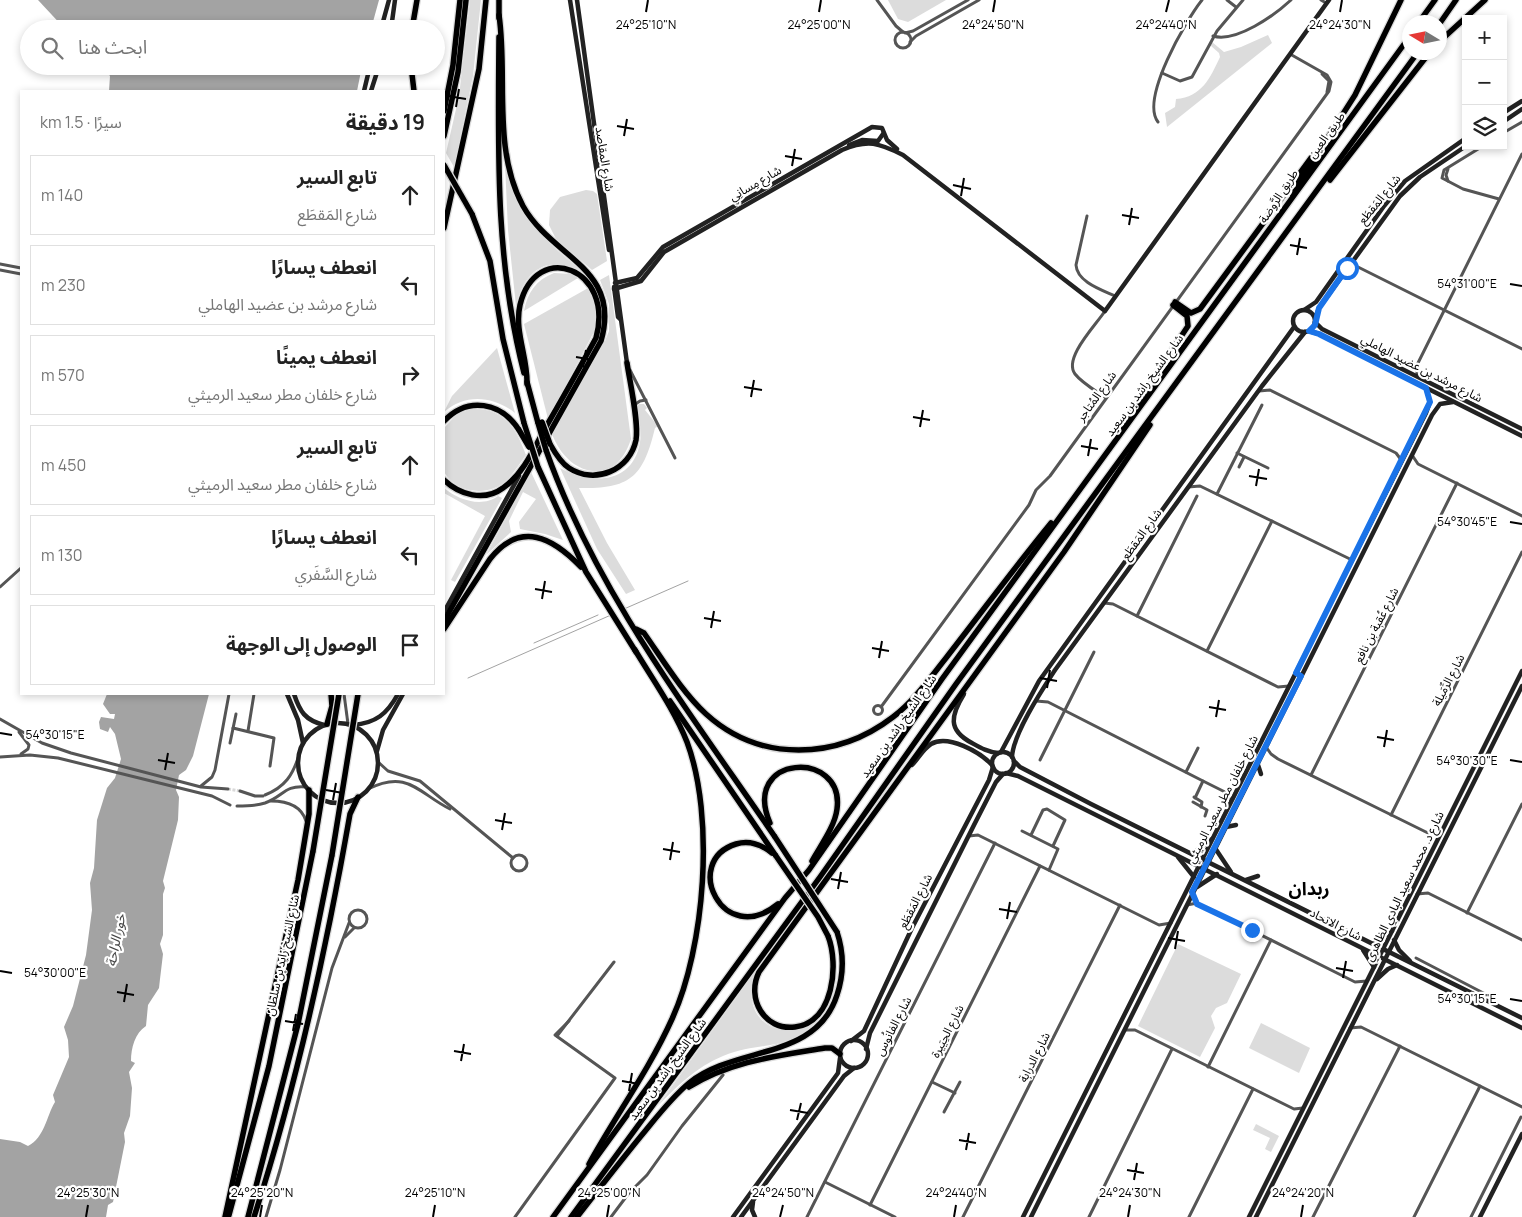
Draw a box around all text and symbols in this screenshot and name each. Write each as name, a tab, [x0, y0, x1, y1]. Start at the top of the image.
north arrow	[1402, 15, 1447, 60]
map controls	[1462, 15, 1507, 150]
button: +	[1462, 15, 1507, 60]
text: 24°25'10"N	[616, 16, 676, 33]
text: 24°25'00"N	[788, 16, 850, 33]
text: 24°24'50"N	[962, 16, 1024, 33]
text: 24°24'40"N	[1136, 16, 1196, 33]
text: 24°24'30"N	[1309, 16, 1371, 33]
search box	[20, 20, 445, 75]
icon: search	[38, 34, 66, 62]
text: ابحث هنا	[78, 34, 147, 60]
button: −	[1462, 60, 1507, 105]
button: layers	[1462, 105, 1507, 150]
text: 19 دقيقة	[346, 108, 425, 136]
street label: طريق العين	[1303, 108, 1349, 162]
text: سيرًا · 1.5 km	[40, 111, 122, 133]
street label: شارع المقاصد	[591, 125, 619, 193]
street label: شارع مِسانِي	[726, 161, 785, 206]
text: تابع السير	[297, 164, 377, 190]
street label: طريق الرَّوضة	[1254, 166, 1302, 226]
street label: شارع المَقطَع	[1354, 171, 1405, 228]
icon: ahead	[396, 181, 424, 209]
text: 140 m	[41, 184, 83, 206]
text: شارع المَقطَع	[298, 203, 377, 225]
text: انعطف يسارًا	[271, 254, 377, 280]
route start	[1336, 257, 1359, 280]
icon: left	[396, 271, 424, 299]
text: 230 m	[41, 274, 86, 296]
text: 54°31'00"E	[1437, 275, 1497, 292]
text: شارع مرشد بن عضيد الهاملي	[198, 293, 377, 315]
street label: شارع الشيخ راشد بن سعيد	[1101, 330, 1188, 440]
street label: شارع مرشد بن عضيد الهاملي	[1358, 330, 1486, 408]
text: انعطف يمينًا	[276, 344, 377, 370]
icon: right	[396, 361, 424, 389]
text: 570 m	[41, 364, 85, 386]
street label: شارع المُتاجر	[1071, 367, 1121, 426]
text: شارع خلفان مطر سعيد الرميثي	[188, 383, 377, 405]
text: تابع السير	[297, 434, 377, 460]
icon: ahead	[396, 451, 424, 479]
text: 450 m	[41, 454, 86, 476]
text: شارع خلفان مطر سعيد الرميثي	[188, 473, 377, 495]
street label: شارع المَقطَع	[1117, 505, 1166, 564]
text: 54°30'45"E	[1437, 513, 1497, 530]
text: انعطف يسارًا	[271, 524, 377, 550]
icon: left	[396, 541, 424, 569]
text: 130 m	[41, 544, 83, 566]
text: شارع السَّفَري	[295, 563, 377, 585]
street label: شارع عُقبة بن نافع	[1350, 584, 1403, 666]
text: الوصول إلى الوجهة	[226, 631, 377, 657]
icon: arrive	[396, 631, 424, 659]
street label: شارع الرِّمَيلة	[1428, 651, 1469, 709]
street label: شارع الشيخ راشد بن سعيد	[856, 671, 941, 782]
text: 54°30'15"E	[25, 726, 85, 743]
street label: شارع خلفان مطر سعيد الرميثي	[1182, 732, 1263, 867]
text: 54°30'30"E	[1436, 752, 1498, 769]
street label: شارع د. محمد سعيد البادي الظاهري	[1360, 808, 1449, 965]
street label: شارع المَقطَع	[894, 871, 937, 932]
district label: ربدان	[1288, 876, 1330, 900]
street label: شارع الشيخ زايد بن سلطان	[261, 893, 304, 1017]
street label: شارع الاتحاد	[1307, 904, 1365, 945]
water label: خور الراحة	[101, 911, 130, 968]
route end	[1241, 919, 1264, 942]
text: 54°30'00"E	[24, 964, 86, 981]
text: 54°30'15"E	[1437, 990, 1497, 1007]
street label: شارع الفانُوس	[871, 993, 916, 1059]
street label: شارع الحِيَيرة	[926, 1002, 969, 1061]
street label: شارع الشيخ راشد بن سعيد	[624, 1014, 711, 1124]
street label: شارع الدرابة	[1014, 1029, 1055, 1085]
text: 24°25'30"N	[57, 1184, 119, 1201]
text: 24°25'20"N	[231, 1184, 293, 1201]
text: 24°25'10"N	[405, 1184, 465, 1201]
text: 24°25'00"N	[578, 1184, 640, 1201]
text: 24°24'50"N	[752, 1184, 814, 1201]
text: 24°24'40"N	[926, 1184, 986, 1201]
text: 24°24'30"N	[1099, 1184, 1161, 1201]
text: 24°24'20"N	[1272, 1184, 1334, 1201]

